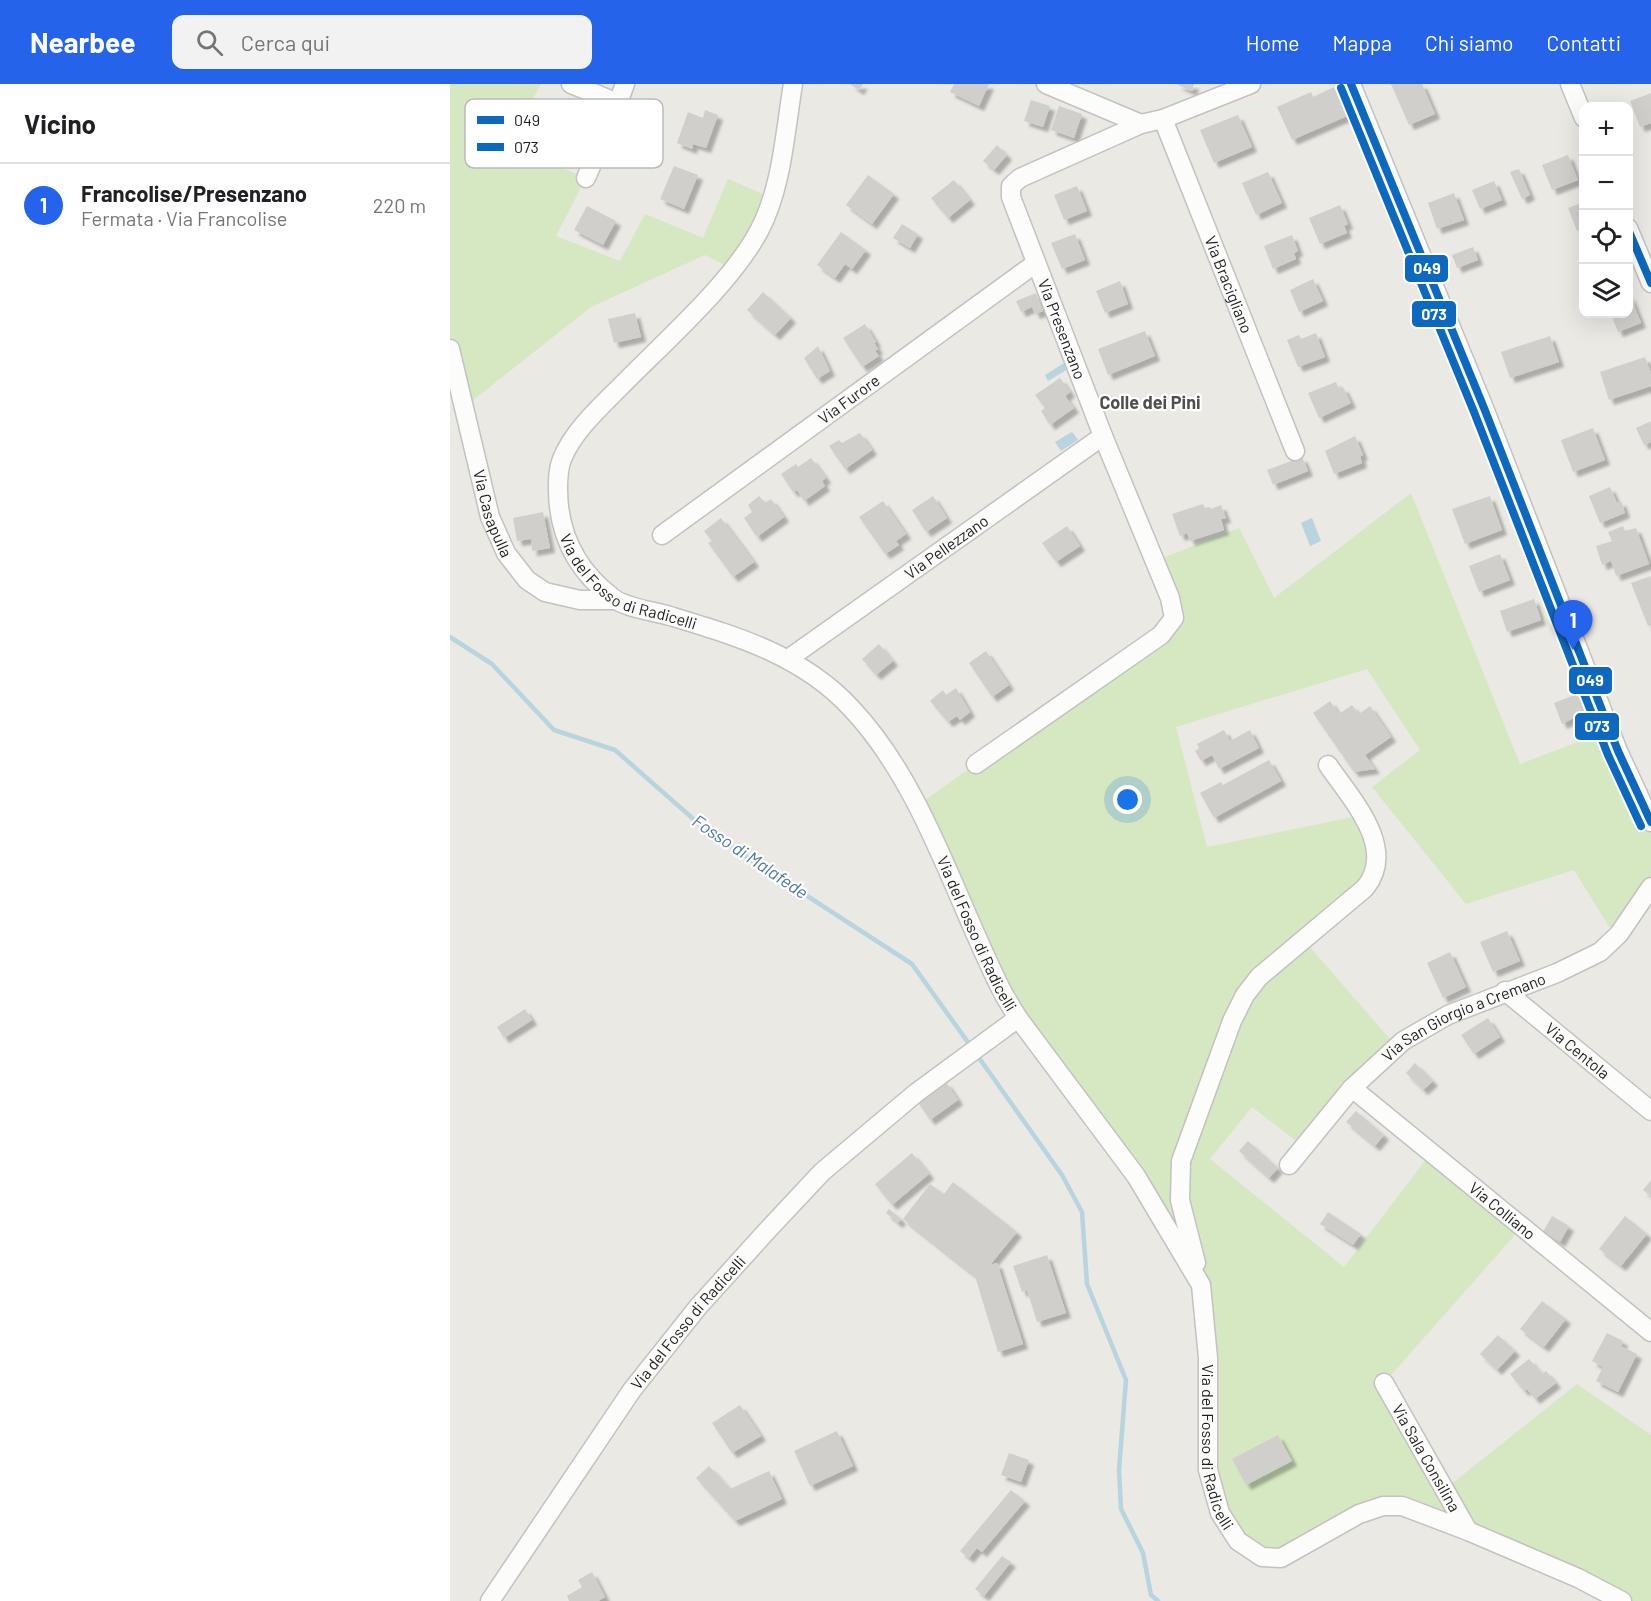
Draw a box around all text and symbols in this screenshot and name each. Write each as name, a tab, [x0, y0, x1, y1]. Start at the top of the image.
search box	[172, 15, 592, 69]
text: Nearbee	[30, 25, 136, 59]
icon: search	[193, 26, 226, 59]
text: Cerca qui	[241, 29, 330, 55]
text: Home	[1246, 30, 1299, 55]
text: Mappa	[1332, 30, 1392, 55]
text: Chi siamo	[1425, 30, 1514, 55]
text: Contatti	[1547, 30, 1621, 55]
legend	[465, 99, 663, 168]
map controls	[1579, 102, 1633, 318]
button: +	[1579, 102, 1633, 156]
text: Vicino	[24, 108, 96, 139]
text: 049	[514, 110, 540, 129]
text: 073	[514, 137, 539, 156]
button: −	[1579, 156, 1633, 210]
text: Francolise/Presenzano	[81, 180, 307, 206]
text: 1	[40, 193, 47, 217]
text: 220 m	[373, 193, 426, 217]
text: Fermata · Via Francolise	[81, 206, 287, 230]
button: locate	[1579, 210, 1633, 264]
street label: Via Bracigliano	[1201, 233, 1257, 336]
line badge: 049	[1404, 254, 1449, 283]
text: 049	[1413, 258, 1441, 277]
button: layers	[1579, 264, 1633, 318]
street label: Via Presenzano	[1035, 276, 1090, 382]
line badge: 073	[1411, 300, 1457, 328]
text: 073	[1421, 304, 1447, 323]
street label: Via Furore	[814, 370, 883, 427]
district label: Colle dei Pini	[1099, 391, 1201, 413]
street label: Via Casapulla	[470, 468, 517, 560]
street label: Via Pellezzano	[900, 510, 992, 583]
street label: Via del Fosso di Radicelli	[557, 531, 699, 633]
pin: 1	[1554, 600, 1592, 650]
line badge: 049	[1568, 666, 1613, 695]
text: 049	[1576, 670, 1604, 689]
line badge: 073	[1574, 712, 1620, 741]
text: 073	[1584, 716, 1610, 735]
your location	[1113, 785, 1142, 814]
water label: Fosso di Malafede	[689, 809, 813, 903]
street label: Via del Fosso di Radicelli	[934, 853, 1021, 1014]
street label: Via San Giorgio a Cremano	[1378, 968, 1548, 1065]
street label: Via Centola	[1542, 1018, 1614, 1082]
street label: Via Colliano	[1466, 1178, 1540, 1243]
street label: Via del Fosso di Radicelli	[626, 1251, 749, 1393]
street label: Via del Fosso di Radicelli	[1199, 1364, 1238, 1533]
street label: Via Sala Consilina	[1389, 1400, 1465, 1515]

